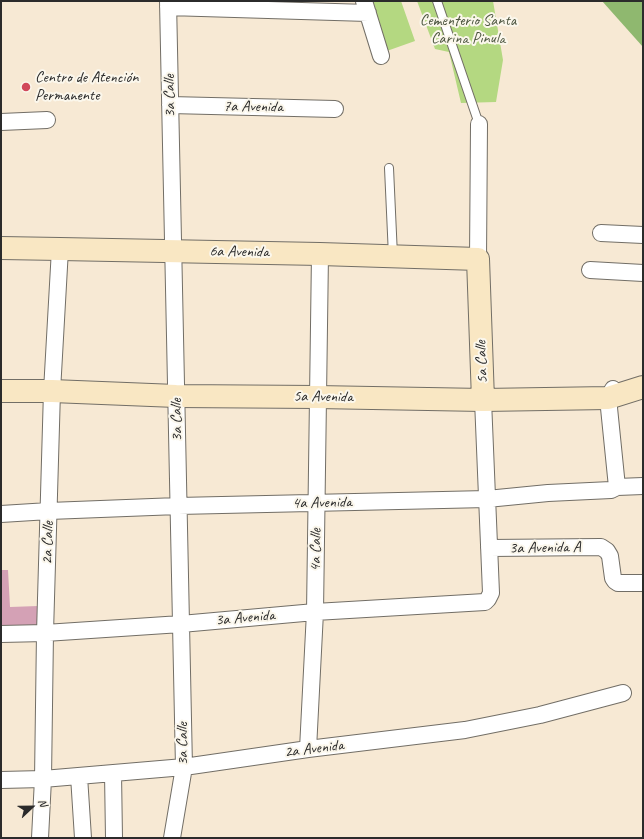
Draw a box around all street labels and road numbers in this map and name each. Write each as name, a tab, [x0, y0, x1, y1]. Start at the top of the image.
street label: 3a Calle	[160, 74, 180, 118]
street label: 7a Avenida	[223, 97, 283, 117]
street label: 6a Avenida	[209, 242, 269, 262]
street label: 5a Calle	[472, 340, 492, 384]
street label: 5a Avenida	[293, 387, 353, 407]
street label: 3a Calle	[167, 398, 187, 442]
street label: 4a Avenida	[292, 493, 352, 513]
street label: 2a Calle	[38, 521, 58, 565]
street label: 4a Calle	[306, 528, 326, 572]
street label: 3a Avenida A	[509, 538, 581, 558]
street label: 3a Avenida	[215, 606, 275, 630]
street label: 3a Calle	[173, 722, 193, 766]
street label: 2a Avenida	[283, 736, 345, 762]

